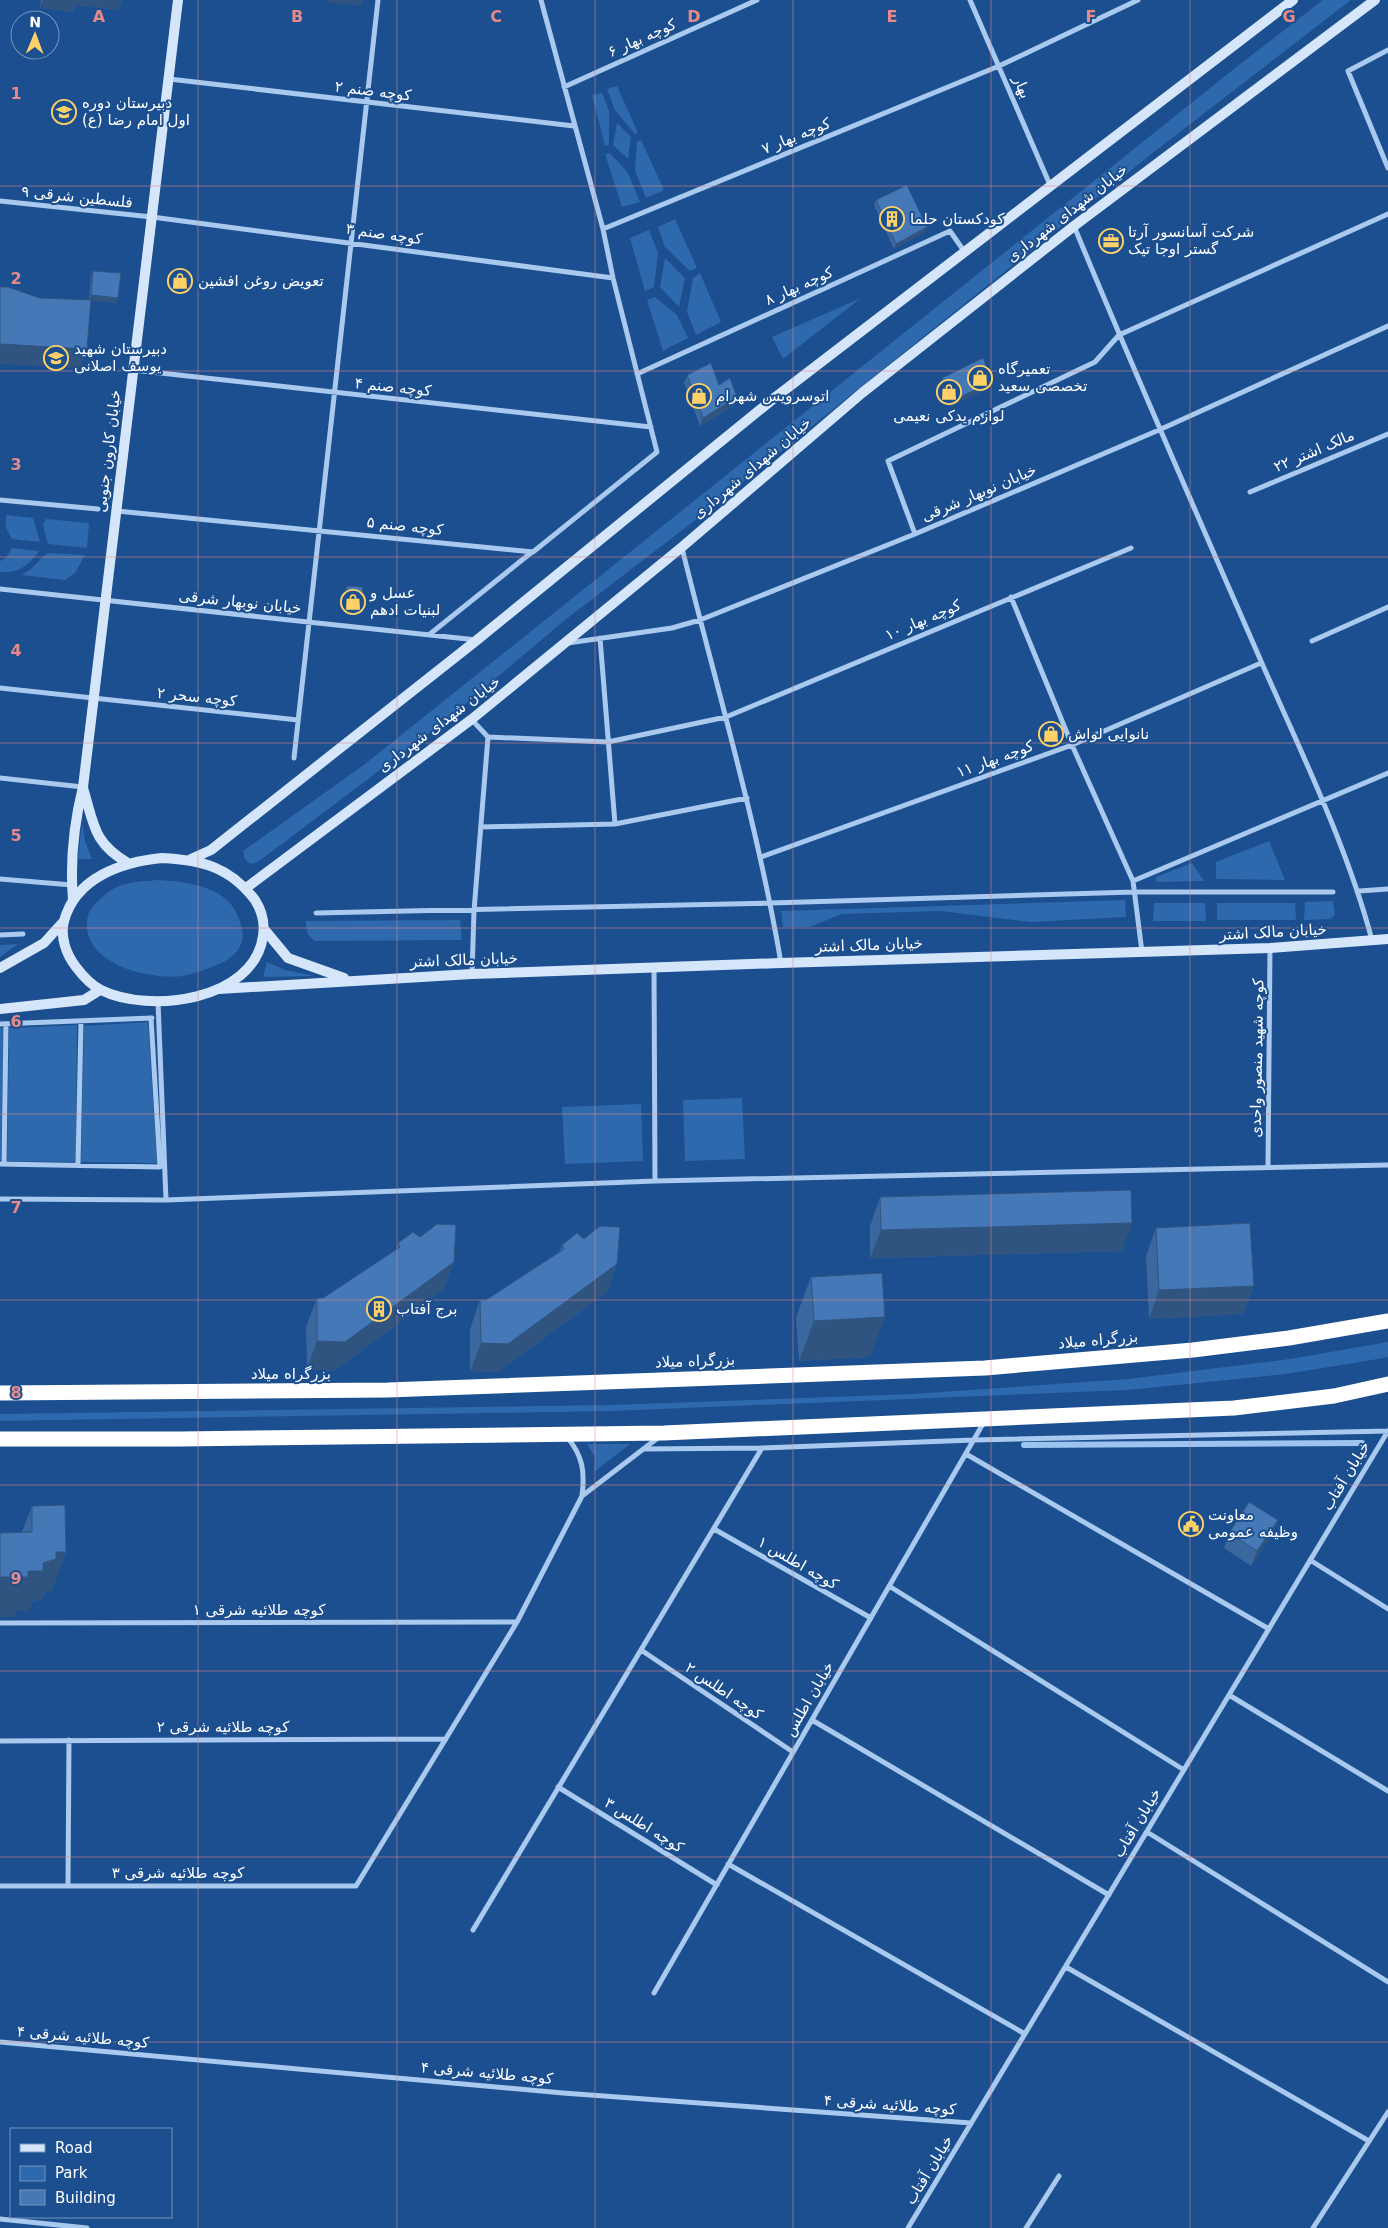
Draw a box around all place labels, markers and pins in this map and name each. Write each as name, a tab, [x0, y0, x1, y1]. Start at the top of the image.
place label: دبیرستان دوره اول امام رضا (ع)	[82, 94, 190, 129]
school or university icon: دبیرستان دوره اول امام رضا (ع)	[51, 99, 77, 125]
building icon: کودکستان حلما	[879, 206, 905, 232]
place label: کودکستان حلما	[910, 210, 1005, 228]
place label: شرکت آسانسور آرتا گستر اوجا تیک	[1128, 223, 1254, 258]
office icon: شرکت آسانسور آرتا گستر اوجا تیک	[1098, 228, 1124, 254]
shop icon: تعویض روغن افشین	[167, 268, 193, 294]
place label: تعویض روغن افشین	[198, 272, 324, 290]
place label: دبیرستان شهید یوسف اصلانی	[74, 340, 167, 375]
school or university icon: دبیرستان شهید یوسف اصلانی	[43, 345, 69, 371]
place label: تعمیرگاه تخصصی سعید	[998, 360, 1087, 395]
shop icon: تعمیرگاه تخصصی سعید	[967, 365, 993, 391]
shop icon: لوازم یدکی نعیمی	[936, 379, 962, 405]
shop icon: اتوسرویس شهرام	[686, 383, 712, 409]
place label: اتوسرویس شهرام	[716, 387, 829, 405]
place label: لوازم یدکی نعیمی	[893, 407, 1005, 425]
place label: عسل و لبنیات ادهم	[369, 584, 440, 619]
shop icon: عسل و لبنیات ادهم	[340, 589, 366, 615]
shop icon: نانوایی لواش	[1038, 721, 1064, 747]
place label: نانوایی لواش	[1068, 725, 1149, 743]
building icon: برج آفتاب	[366, 1296, 392, 1322]
place label: برج آفتاب	[396, 1300, 457, 1319]
place label: معاونت وظیفه عمومی	[1208, 1506, 1298, 1541]
public building icon: معاونت وظیفه عمومی	[1178, 1511, 1204, 1537]

